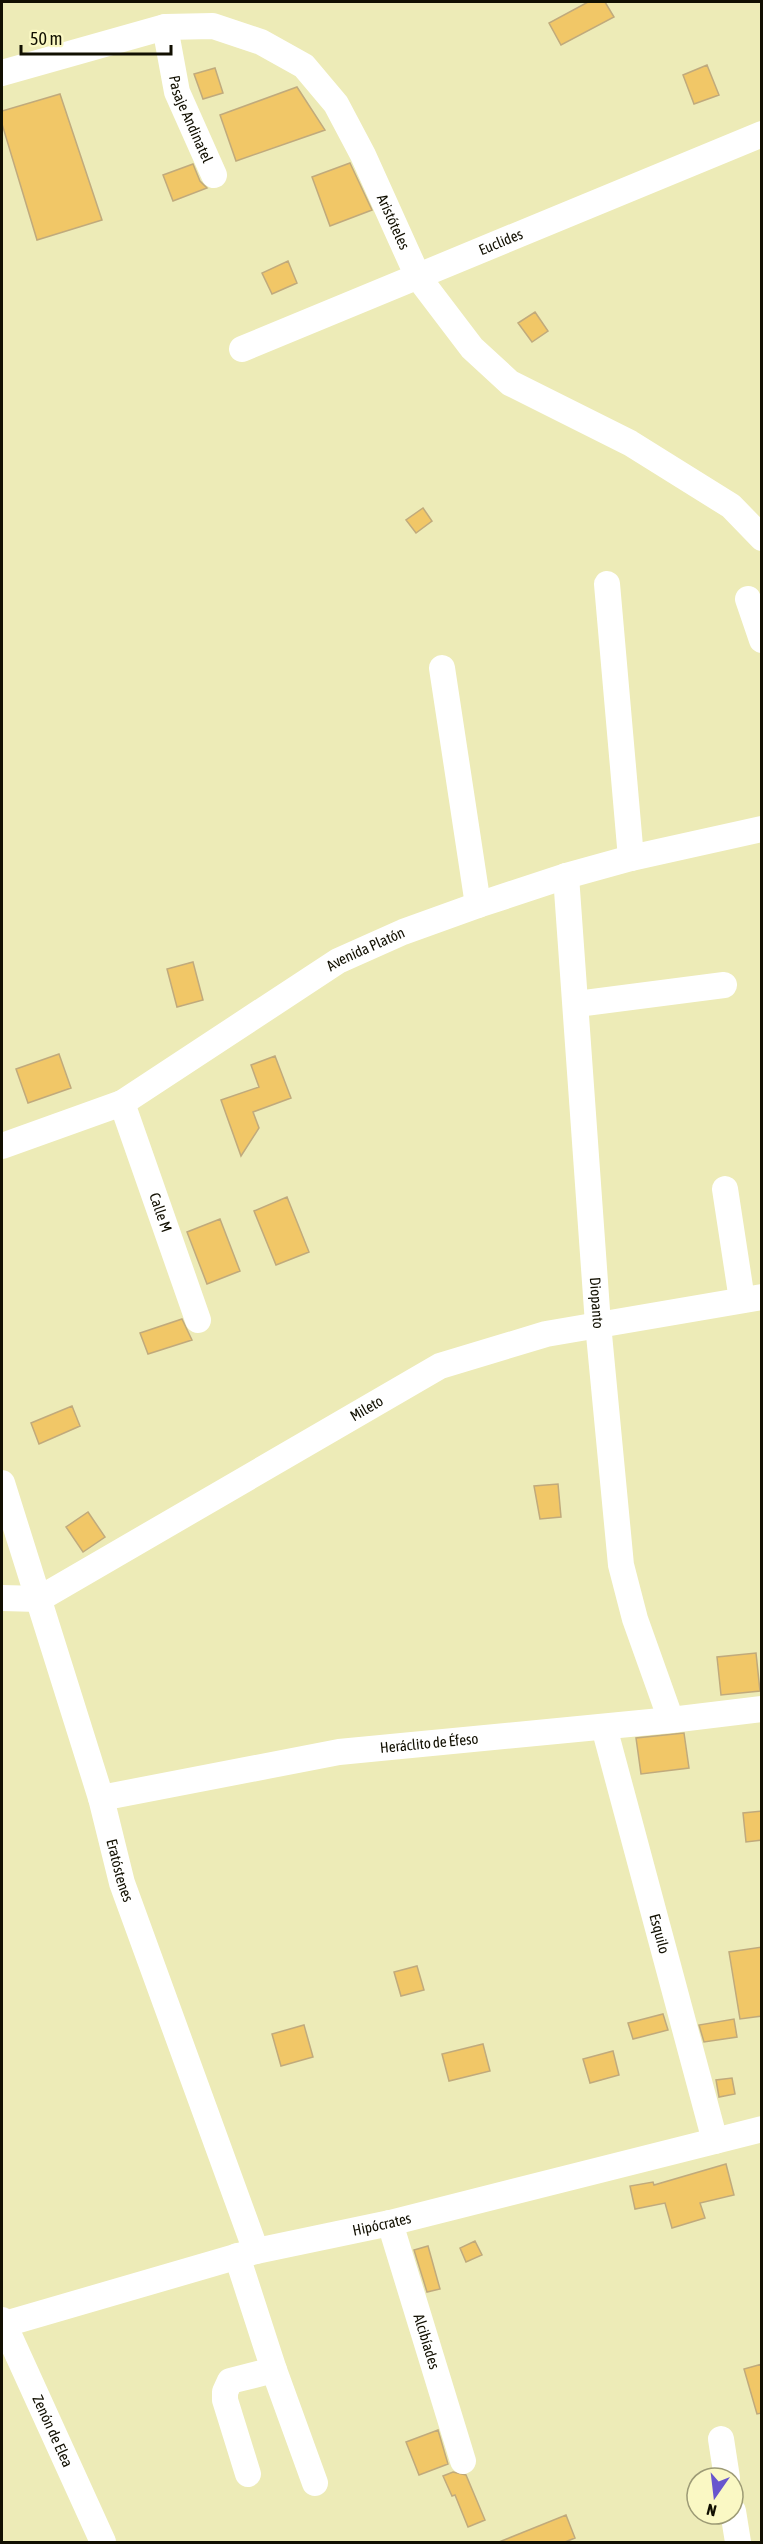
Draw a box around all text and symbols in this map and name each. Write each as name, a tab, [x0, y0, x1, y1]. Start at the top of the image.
scale bar	[21, 18, 171, 56]
text: 50 m	[30, 28, 62, 49]
street label: Pasaje Andinatel	[166, 74, 216, 165]
street label: Aristóteles	[374, 191, 413, 252]
street label: Euclides	[476, 225, 525, 258]
street label: Avenida Platón	[323, 923, 407, 974]
street label: Calle M	[146, 1190, 176, 1234]
street label: Diopanto	[587, 1277, 607, 1329]
street label: Mileto	[347, 1392, 386, 1424]
street label: Heráclito de Éfeso	[379, 1730, 479, 1756]
street label: Eratóstenes	[103, 1837, 137, 1904]
street label: Esquilo	[646, 1912, 673, 1955]
street label: Hipócrates	[351, 2209, 413, 2239]
street label: Alcibíades	[410, 2312, 443, 2371]
street label: Zenón de Elea	[29, 2392, 77, 2470]
north arrow	[685, 2466, 745, 2526]
text: N	[705, 2501, 718, 2520]

